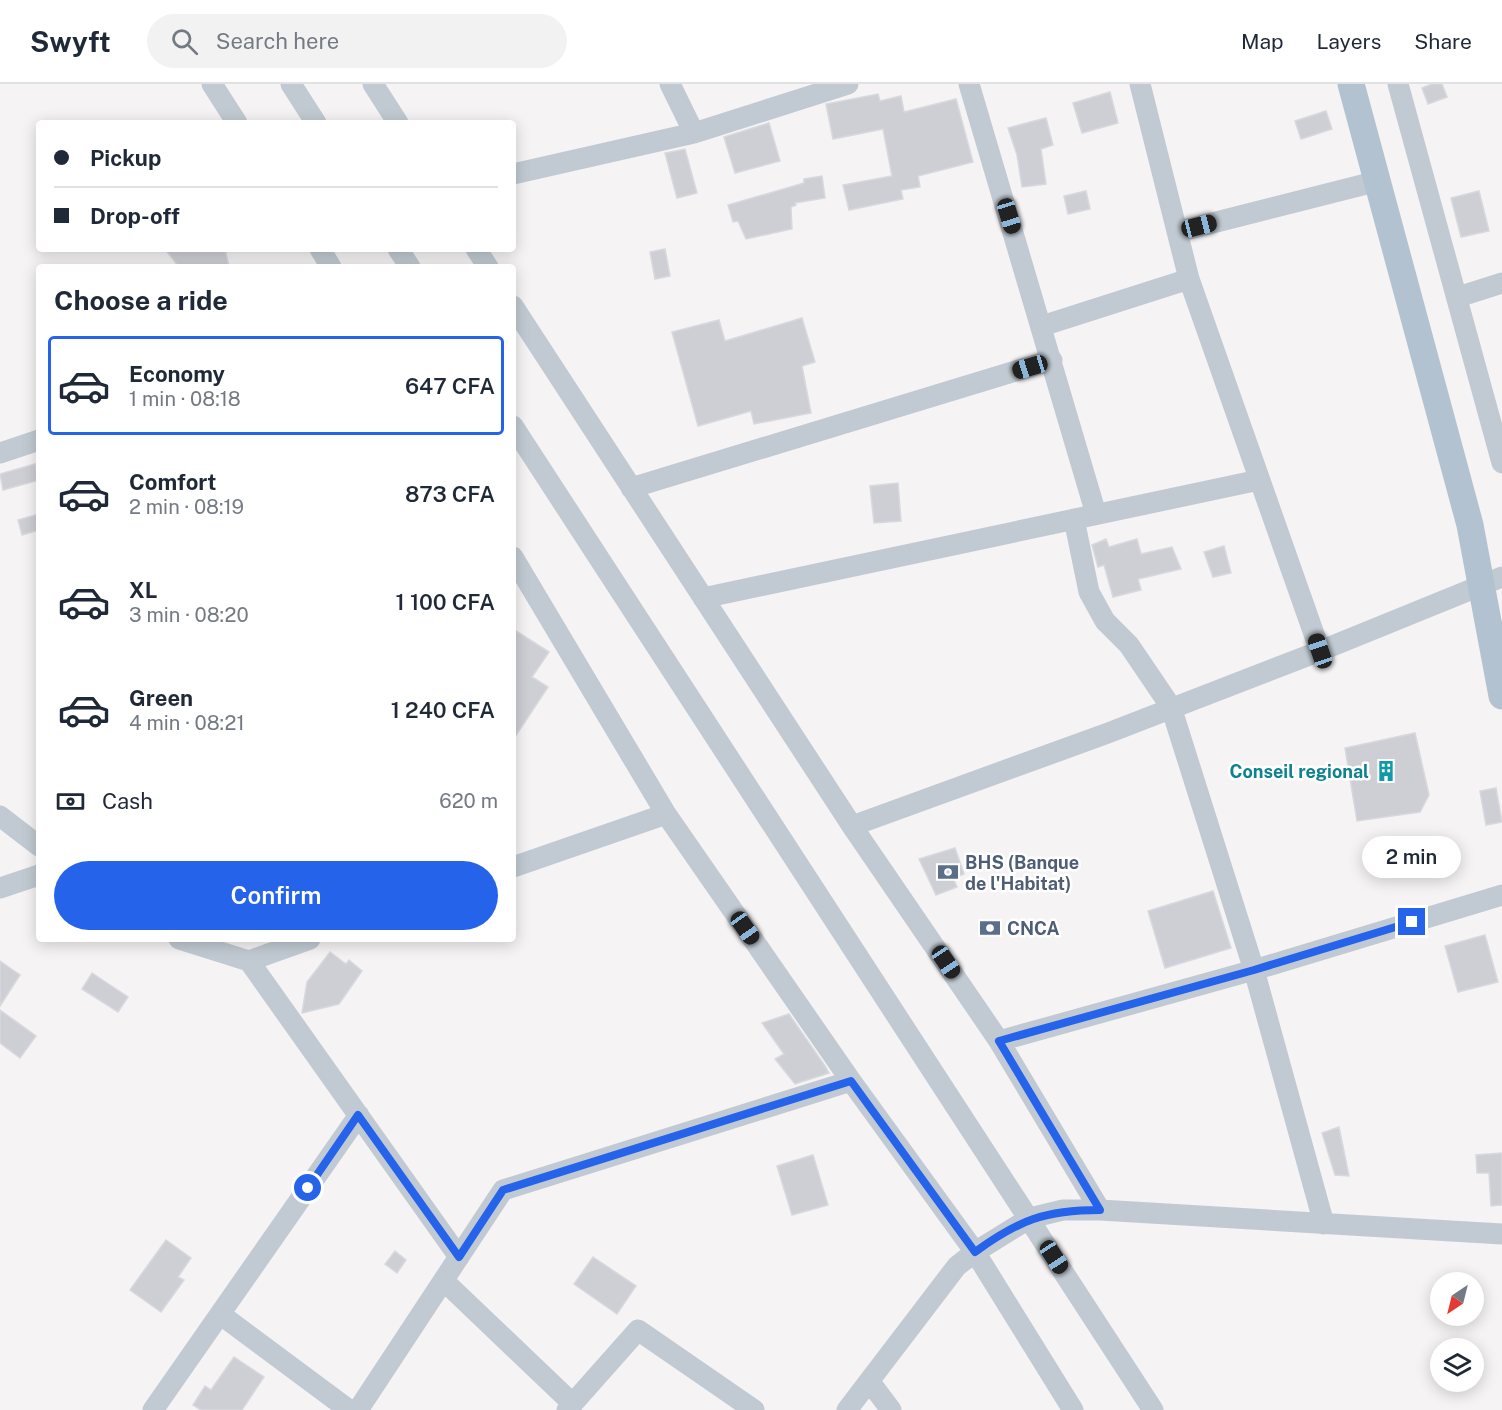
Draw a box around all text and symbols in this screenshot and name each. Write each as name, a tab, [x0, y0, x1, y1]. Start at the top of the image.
search box	[147, 14, 567, 68]
text: Swyft	[30, 25, 111, 58]
icon: search	[168, 25, 201, 58]
text: Search here	[216, 28, 339, 54]
text: Map	[1241, 29, 1284, 54]
text: Layers	[1317, 29, 1381, 54]
text: Share	[1414, 29, 1472, 54]
text: Pickup	[90, 145, 161, 171]
car	[995, 196, 1023, 236]
text: Drop-off	[90, 203, 180, 229]
car	[1179, 213, 1219, 239]
text: Choose a ride	[54, 284, 228, 316]
car	[1010, 353, 1050, 381]
icon: car	[57, 359, 111, 413]
text: Economy	[129, 361, 225, 387]
text: 647 CFA	[405, 373, 495, 399]
text: 1 min · 08:18	[129, 387, 241, 411]
icon: car	[57, 467, 111, 521]
text: Comfort	[129, 469, 216, 495]
text: 873 CFA	[405, 481, 495, 507]
text: 2 min · 08:19	[129, 495, 244, 519]
icon: car	[57, 575, 111, 629]
text: XL	[129, 577, 157, 603]
text: 1 100 CFA	[396, 589, 495, 615]
text: 3 min · 08:20	[129, 603, 249, 627]
car	[1306, 631, 1334, 671]
icon: car	[57, 683, 111, 737]
text: Green	[129, 685, 193, 711]
text: 1 240 CFA	[391, 697, 495, 723]
text: 4 min · 08:21	[129, 711, 245, 735]
building icon: Conseil regional	[1374, 759, 1398, 783]
place label: Conseil regional	[1230, 761, 1369, 782]
icon: cash	[54, 785, 87, 818]
text: Cash	[102, 788, 153, 814]
text: 620 m	[439, 789, 498, 813]
callout: 2 min	[1362, 835, 1462, 877]
text: 2 min	[1386, 845, 1437, 869]
place label: BHS (Banque de l'Habitat)	[965, 852, 1079, 894]
bank icon: BHS (Banque de l'Habitat)	[936, 860, 960, 884]
button: Confirm	[54, 861, 498, 930]
car	[727, 908, 763, 948]
route end	[1398, 908, 1425, 935]
bank icon: CNCA	[978, 916, 1002, 940]
place label: CNCA	[1007, 918, 1060, 939]
car	[928, 942, 964, 982]
route start	[294, 1174, 321, 1201]
car	[1037, 1237, 1071, 1277]
north arrow	[1430, 1272, 1484, 1326]
map controls	[1430, 1272, 1484, 1392]
button: layers	[1430, 1338, 1484, 1392]

